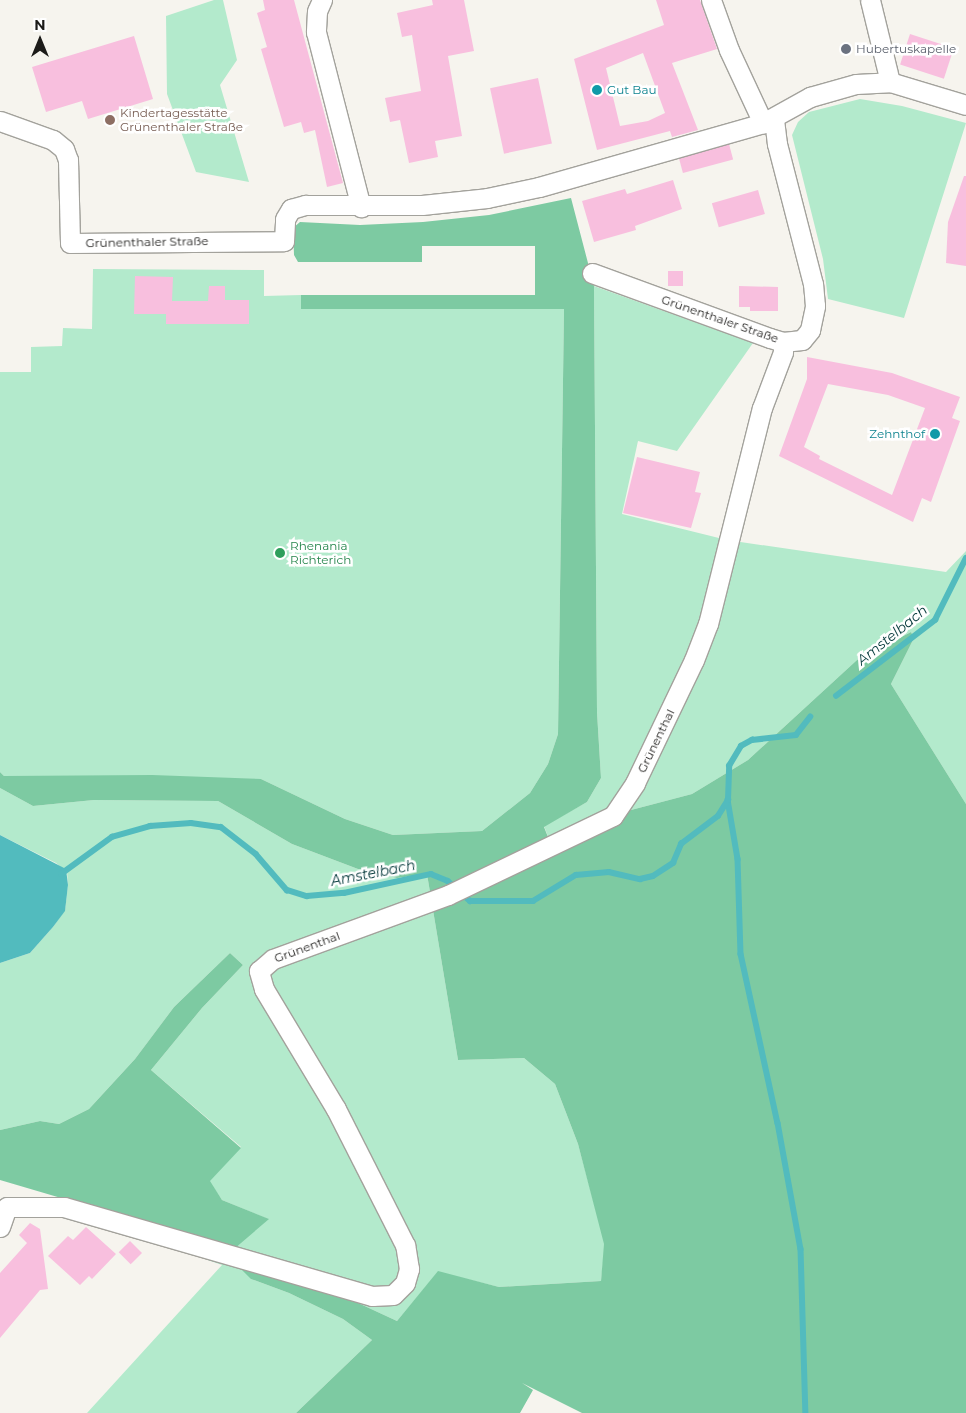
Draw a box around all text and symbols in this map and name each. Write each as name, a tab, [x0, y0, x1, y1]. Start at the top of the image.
north arrow	[15, 15, 65, 65]
text: N	[34, 16, 46, 34]
place label: Hubertuskapelle	[856, 42, 956, 56]
marker: Hubertuskapelle	[840, 43, 852, 55]
place label: Gut Bau	[607, 83, 657, 97]
marker: Gut Bau	[591, 84, 603, 96]
place label: Kindertagesstätte Grünenthaler Straße	[120, 106, 243, 134]
marker: Kindertagesstätte Grünenthaler Straße	[104, 114, 116, 126]
street label: Grünenthaler Straße	[85, 234, 209, 250]
street label: Grünenthaler Straße	[659, 292, 781, 346]
place label: Zehnthof	[869, 427, 925, 441]
marker: Zehnthof	[929, 428, 941, 440]
place label: Rhenania Richterich	[290, 539, 351, 567]
marker: Rhenania Richterich	[274, 547, 286, 559]
water label: Amstelbach	[853, 602, 931, 668]
street label: Grünenthal	[634, 707, 678, 775]
water label: Amstelbach	[329, 857, 417, 889]
street label: Grünenthal	[272, 928, 342, 966]

